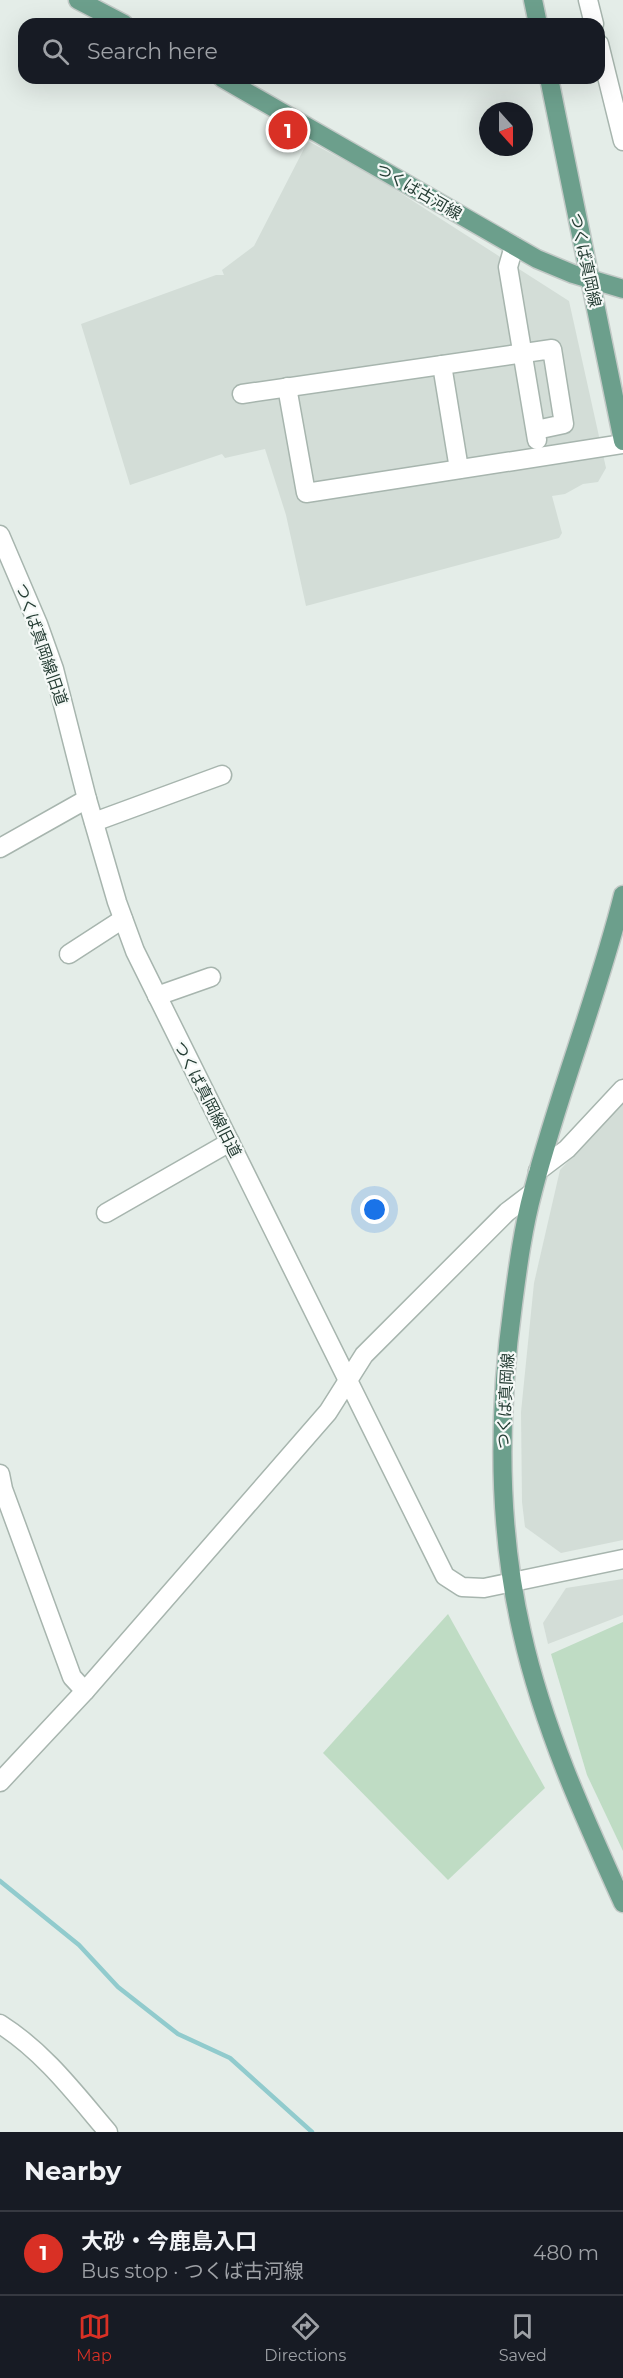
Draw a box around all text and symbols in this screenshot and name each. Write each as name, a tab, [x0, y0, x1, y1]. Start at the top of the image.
search box	[18, 18, 605, 84]
icon: search	[39, 35, 72, 68]
text: Search here	[87, 38, 218, 65]
north arrow	[479, 102, 533, 156]
pin: 1	[268, 108, 308, 152]
street label: つくば古河線	[372, 159, 465, 224]
street label: つくば真岡線	[566, 211, 605, 309]
street label: つくば真岡線旧道	[12, 581, 71, 708]
street label: つくば真岡線旧道	[170, 1038, 245, 1161]
your location	[360, 1195, 389, 1224]
street label: つくば真岡線	[493, 1353, 517, 1449]
text: Nearby	[24, 2155, 121, 2187]
text: 大砂・今鹿島入口	[81, 2228, 257, 2255]
text: 1	[40, 2241, 47, 2265]
text: 480 m	[533, 2241, 599, 2265]
text: Bus stop · つくば古河線	[81, 2259, 304, 2283]
tab: Map	[76, 2310, 112, 2365]
tab: Directions	[264, 2310, 346, 2365]
tab: Saved	[499, 2310, 547, 2365]

